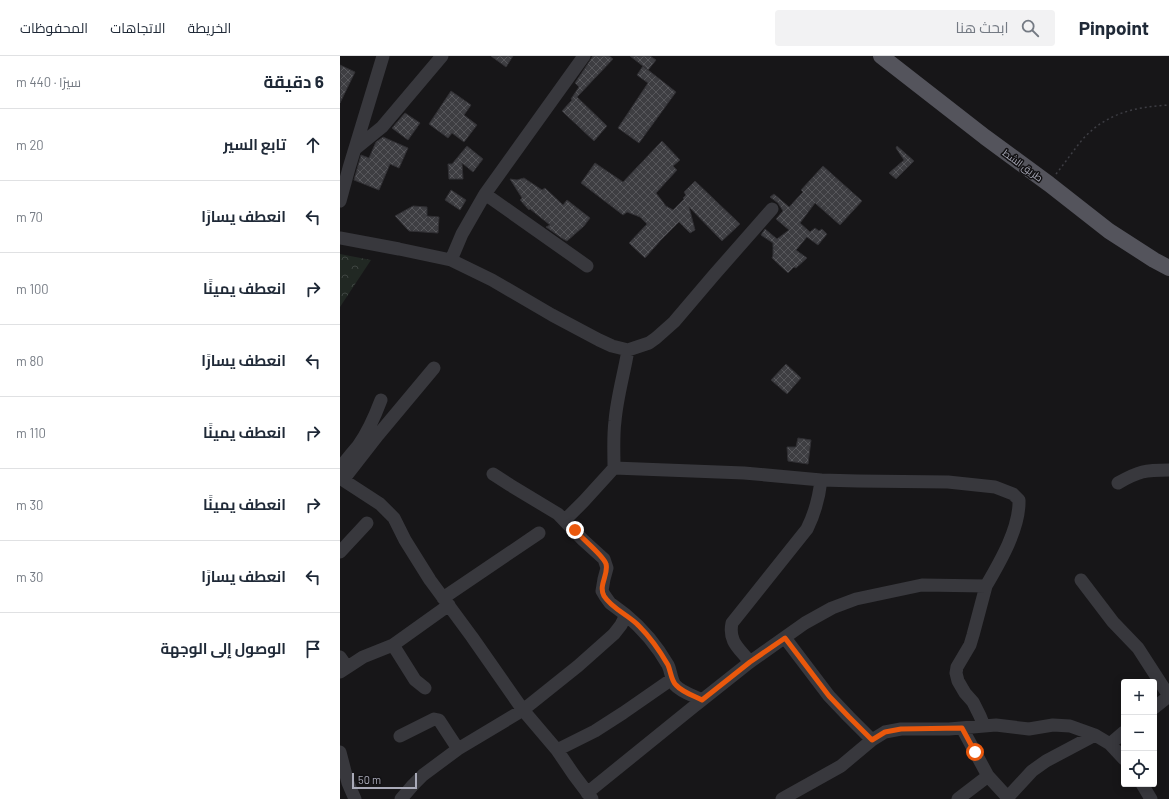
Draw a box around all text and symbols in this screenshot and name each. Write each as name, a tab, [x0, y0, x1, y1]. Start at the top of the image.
search box	[775, 10, 1055, 46]
text: Pinpoint	[1079, 16, 1149, 39]
icon: search	[1019, 17, 1041, 39]
text: ابحث هنا	[956, 18, 1009, 36]
text: المحفوظات	[20, 19, 88, 36]
text: الاتجاهات	[110, 19, 166, 36]
text: الخريطة	[188, 19, 231, 36]
text: 6 دقيقة	[263, 71, 324, 91]
text: سيرًا · 440 m	[16, 74, 81, 90]
icon: ahead	[302, 134, 324, 156]
text: تابع السير	[223, 135, 286, 153]
text: 20 m	[16, 137, 44, 153]
street label: طريق الشط	[1000, 146, 1045, 184]
icon: left	[302, 206, 324, 228]
text: انعطف يسارًا	[201, 207, 286, 225]
text: 70 m	[16, 209, 43, 225]
icon: right	[302, 278, 324, 300]
text: انعطف يمينًا	[203, 279, 286, 297]
text: 100 m	[16, 281, 49, 297]
icon: left	[302, 350, 324, 372]
text: انعطف يسارًا	[201, 351, 286, 369]
text: 80 m	[16, 353, 44, 369]
icon: right	[302, 422, 324, 444]
text: انعطف يمينًا	[203, 423, 286, 441]
text: 110 m	[16, 425, 46, 441]
icon: right	[302, 494, 324, 516]
text: انعطف يمينًا	[203, 495, 286, 513]
text: 30 m	[16, 497, 43, 513]
route end	[566, 521, 584, 539]
icon: left	[302, 566, 324, 588]
text: انعطف يسارًا	[201, 567, 286, 585]
text: 30 m	[16, 569, 43, 585]
icon: arrive	[302, 638, 324, 660]
text: الوصول إلى الوجهة	[160, 639, 286, 657]
map controls	[1121, 679, 1157, 787]
button: +	[1121, 679, 1157, 715]
button: −	[1121, 715, 1157, 751]
route start	[966, 743, 984, 761]
button: locate	[1121, 751, 1157, 787]
scale bar	[352, 771, 417, 790]
text: 50 m	[358, 773, 381, 786]

